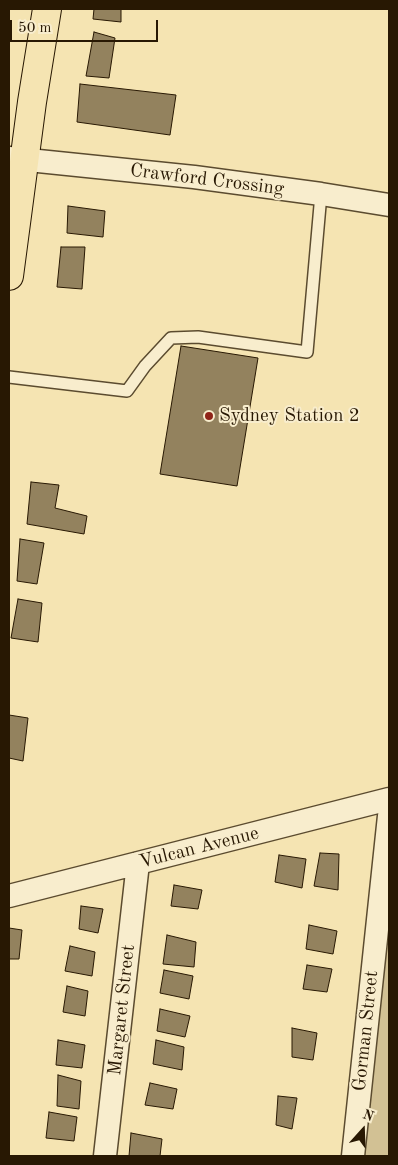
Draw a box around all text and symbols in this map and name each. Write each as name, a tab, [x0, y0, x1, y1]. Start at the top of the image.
scale bar	[12, 10, 160, 42]
text: 50 m	[18, 21, 52, 36]
street label: Crawford Crossing	[129, 159, 285, 201]
place label: Sydney Station 2	[219, 405, 360, 427]
marker: Sydney Station 2	[203, 410, 215, 422]
street label: Vulcan Avenue	[137, 822, 261, 874]
street label: Margaret Street	[104, 943, 140, 1077]
street label: Gorman Street	[348, 969, 384, 1093]
north arrow	[338, 1105, 388, 1155]
text: N	[361, 1107, 376, 1124]

